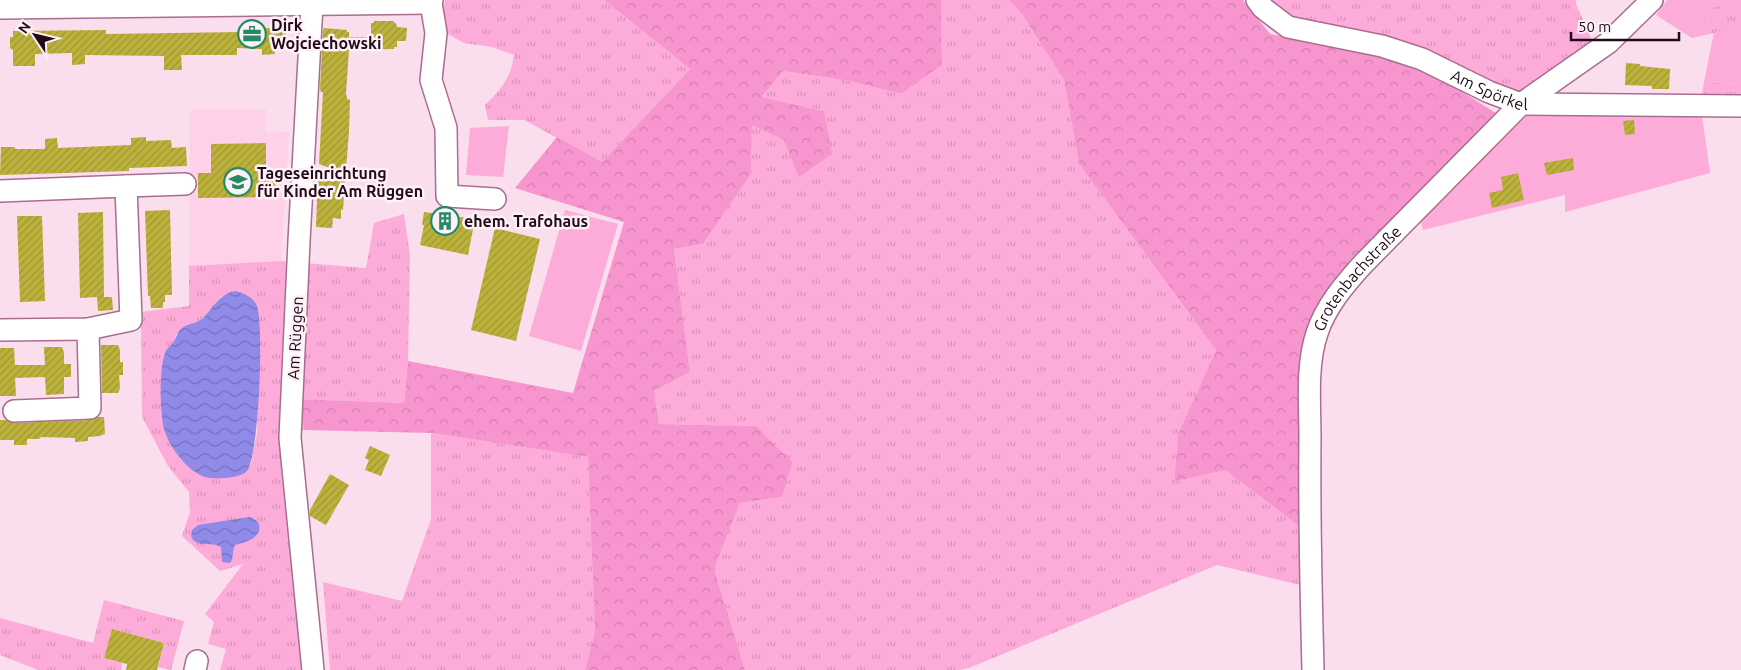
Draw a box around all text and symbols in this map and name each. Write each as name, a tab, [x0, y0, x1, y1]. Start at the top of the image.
north arrow	[10, 10, 60, 60]
scale bar	[1571, 10, 1678, 42]
place label: Dirk Wojciechowski	[271, 16, 381, 52]
text: 50 m	[1578, 18, 1611, 35]
text: N	[15, 19, 34, 36]
office icon: Dirk Wojciechowski	[237, 19, 267, 49]
street label: Am Spörkel	[1448, 66, 1528, 113]
place label: Tageseinrichtung für Kinder Am Rüggen	[257, 164, 423, 200]
school or university icon: Tageseinrichtung für Kinder Am Rüggen	[223, 167, 253, 197]
building icon: ehem. Trafohaus	[430, 206, 460, 236]
place label: ehem. Trafohaus	[464, 212, 588, 230]
street label: Grotenbachstraße	[1310, 222, 1405, 334]
street label: Am Rüggen	[284, 296, 306, 380]

